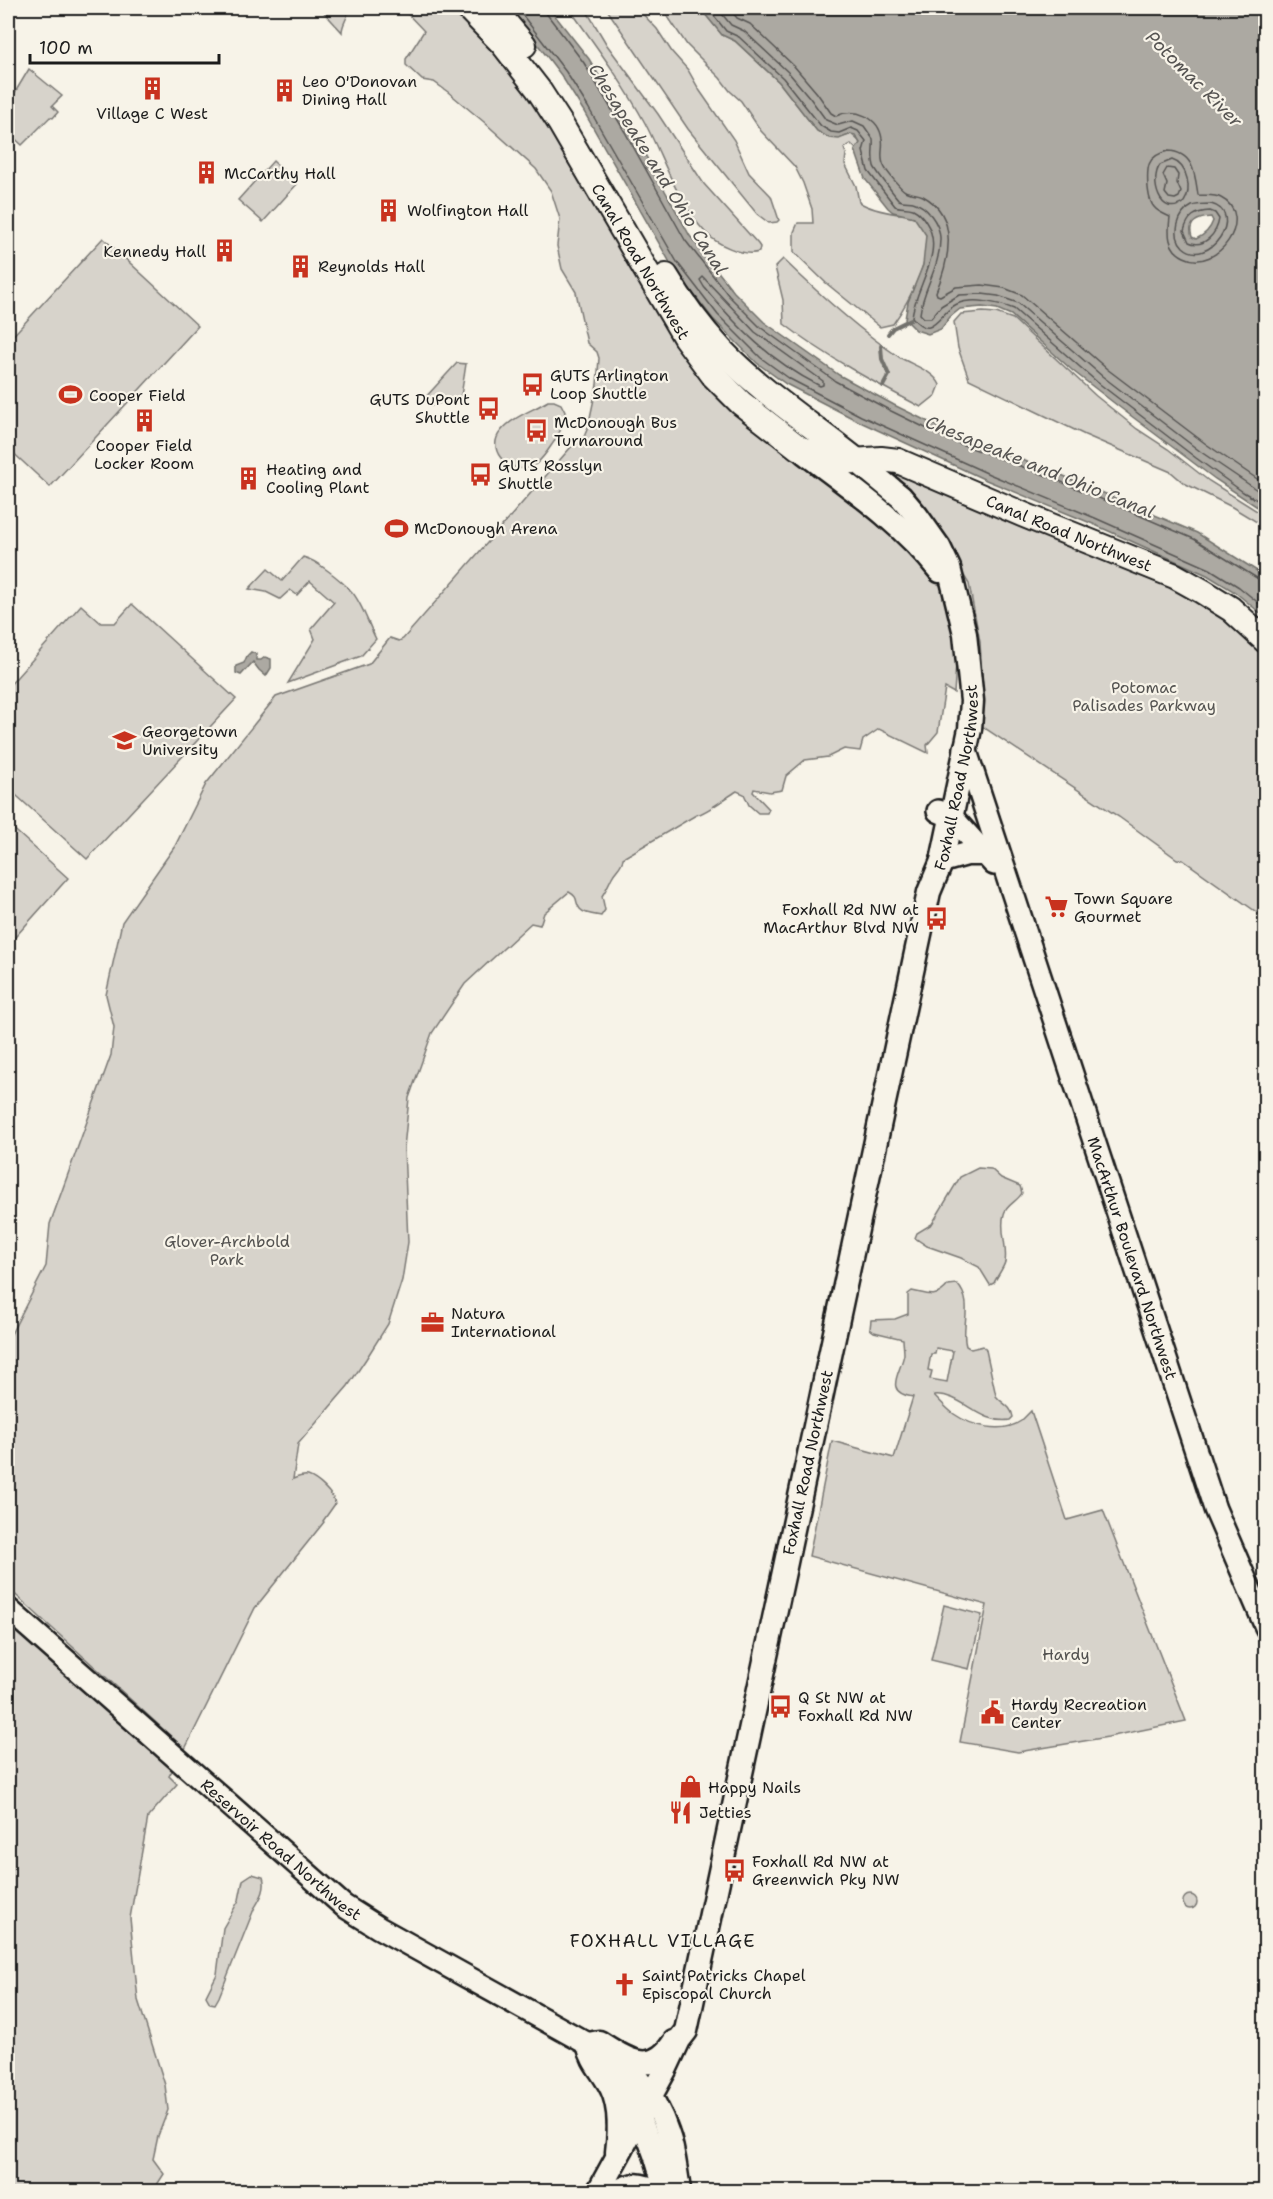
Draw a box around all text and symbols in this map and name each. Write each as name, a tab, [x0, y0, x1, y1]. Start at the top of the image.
water label: Potomac River	[1140, 25, 1248, 133]
scale bar	[30, 27, 219, 65]
text: 100 m	[39, 36, 93, 60]
water label: Chesapeake and Ohio Canal	[583, 59, 733, 280]
place label: Leo O'Donovan Dining Hall	[302, 71, 417, 110]
building icon: Village C West	[139, 75, 165, 101]
building icon: Leo O'Donovan Dining Hall	[271, 77, 297, 103]
place label: Village C West	[96, 103, 208, 124]
building icon: McCarthy Hall	[193, 160, 219, 186]
place label: McCarthy Hall	[224, 163, 336, 184]
street label: Canal Road Northwest	[587, 180, 694, 344]
building icon: Wolfington Hall	[376, 197, 402, 223]
place label: Wolfington Hall	[407, 200, 529, 221]
building icon: Kennedy Hall	[211, 238, 237, 264]
place label: Kennedy Hall	[103, 241, 206, 262]
building icon: Reynolds Hall	[287, 253, 313, 279]
place label: Reynolds Hall	[318, 256, 425, 277]
place label: GUTS Arlington Loop Shuttle	[550, 365, 669, 404]
bus stop icon: GUTS Arlington Loop Shuttle	[519, 371, 545, 397]
sports icon: Cooper Field	[58, 382, 84, 408]
place label: Cooper Field	[89, 385, 185, 406]
place label: GUTS DuPont Shuttle	[369, 389, 470, 428]
bus stop icon: GUTS DuPont Shuttle	[475, 395, 501, 421]
building icon: Cooper Field Locker Room	[131, 407, 157, 433]
water label: Chesapeake and Ohio Canal	[922, 410, 1158, 524]
place label: McDonough Bus Turnaround	[554, 412, 677, 451]
bus stop icon: McDonough Bus Turnaround	[523, 418, 549, 444]
place label: Cooper Field Locker Room	[94, 435, 194, 474]
place label: GUTS Rosslyn Shuttle	[498, 455, 603, 494]
place label: Heating and Cooling Plant	[266, 459, 369, 498]
bus stop icon: GUTS Rosslyn Shuttle	[467, 461, 493, 487]
building icon: Heating and Cooling Plant	[235, 465, 261, 491]
street label: Canal Road Northwest	[983, 490, 1155, 577]
sports icon: McDonough Arena	[383, 515, 409, 541]
place label: McDonough Arena	[414, 518, 557, 539]
park label: Potomac Palisades Parkway	[1072, 677, 1216, 716]
street label: Foxhall Road Northwest	[929, 683, 983, 874]
place label: Georgetown University	[142, 721, 238, 760]
school or university icon: Georgetown University	[111, 727, 137, 753]
place label: Town Square Gourmet	[1074, 888, 1173, 927]
supermarket icon: Town Square Gourmet	[1043, 894, 1069, 920]
place label: Foxhall Rd NW at MacArthur Blvd NW	[763, 899, 919, 938]
bus stop icon: Foxhall Rd NW at MacArthur Blvd NW	[924, 905, 950, 931]
street label: MacArthur Boulevard Northwest	[1082, 1134, 1182, 1383]
park label: Glover-Archbold Park	[164, 1231, 290, 1270]
place label: Natura International	[451, 1303, 556, 1342]
office icon: Natura International	[420, 1309, 446, 1335]
street label: Foxhall Road Northwest	[778, 1368, 838, 1557]
park label: Hardy	[1042, 1644, 1090, 1665]
place label: Q St NW at Foxhall Rd NW	[798, 1687, 913, 1726]
bus stop icon: Q St NW at Foxhall Rd NW	[767, 1693, 793, 1719]
place label: Hardy Recreation Center	[1011, 1694, 1147, 1733]
public building icon: Hardy Recreation Center	[980, 1700, 1006, 1726]
street label: Reservoir Road Northwest	[196, 1774, 365, 1925]
shop icon: Happy Nails	[677, 1774, 703, 1800]
place label: Happy Nails	[708, 1777, 801, 1798]
restaurant icon: Jetties	[668, 1799, 694, 1825]
place label: Jetties	[699, 1802, 752, 1823]
place label: Foxhall Rd NW at Greenwich Pky NW	[752, 1851, 900, 1890]
bus stop icon: Foxhall Rd NW at Greenwich Pky NW	[721, 1857, 747, 1883]
district label: FOXHALL VILLAGE	[570, 1929, 756, 1953]
place label: Saint Patricks Chapel Episcopal Church	[642, 1965, 806, 2004]
church icon: Saint Patricks Chapel Episcopal Church	[611, 1971, 637, 1997]

